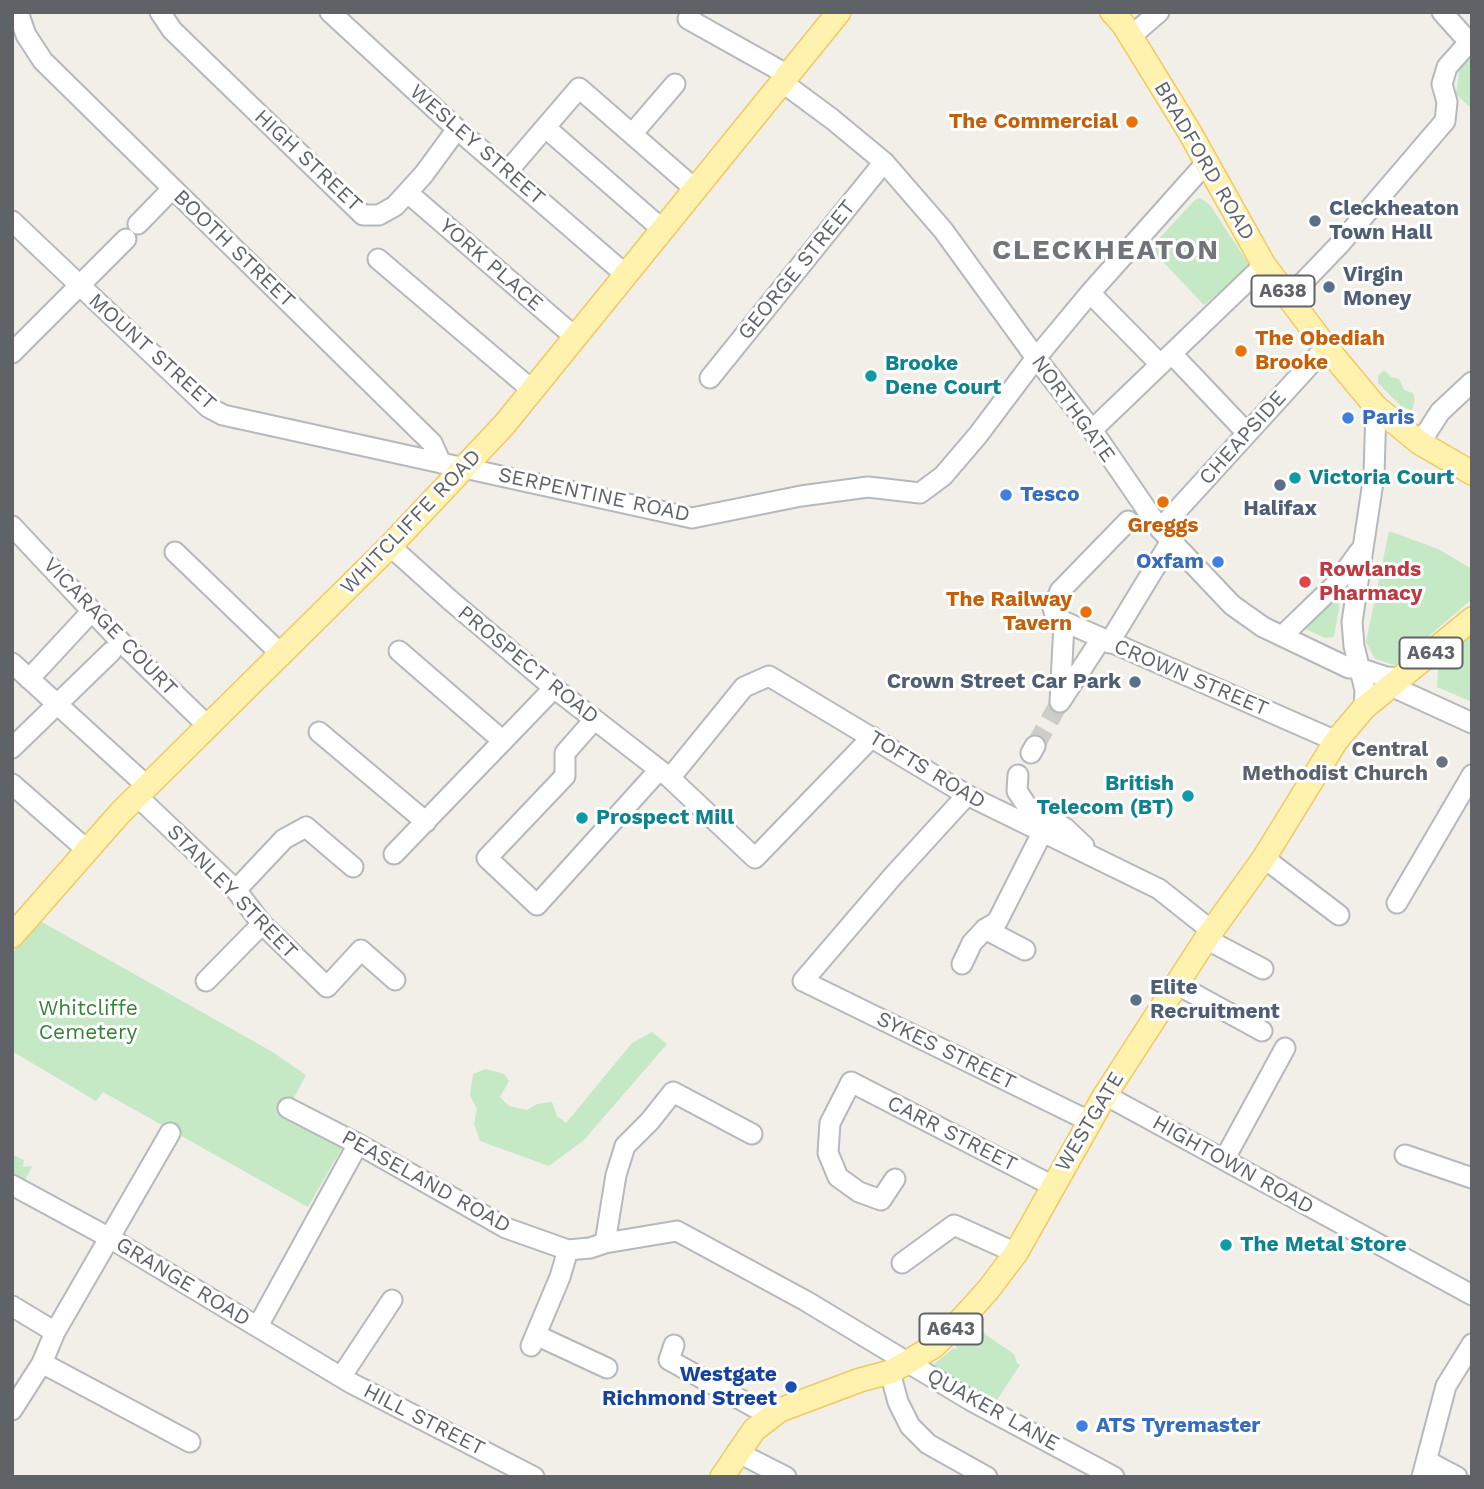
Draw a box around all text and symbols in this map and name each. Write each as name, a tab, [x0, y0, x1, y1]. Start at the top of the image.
street label: BRADFORD ROAD	[1148, 77, 1260, 245]
street label: WESLEY STREET	[404, 79, 550, 211]
street label: HIGH STREET	[249, 105, 367, 217]
place label: The Commercial	[949, 109, 1118, 135]
marker: The Commercial	[1124, 114, 1140, 130]
street label: BOOTH STREET	[168, 185, 300, 313]
street label: GEORGE STREET	[733, 195, 861, 345]
place label: Cleckheaton Town Hall	[1329, 196, 1459, 246]
street label: YORK PLACE	[434, 213, 548, 317]
marker: Cleckheaton Town Hall	[1307, 213, 1323, 229]
district label: CLECKHEATON	[993, 234, 1219, 268]
place label: Virgin Money	[1343, 262, 1411, 312]
road number: A638	[1252, 276, 1314, 306]
marker: Virgin Money	[1321, 279, 1337, 295]
street label: MOUNT STREET	[83, 288, 221, 416]
place label: The Obediah Brooke	[1255, 326, 1385, 376]
marker: The Obediah Brooke	[1233, 343, 1249, 359]
place label: Brooke Dene Court	[885, 351, 1001, 401]
street label: NORTHGATE	[1026, 351, 1120, 467]
marker: Brooke Dene Court	[863, 368, 879, 384]
street label: CHEAPSIDE	[1194, 386, 1292, 490]
place label: Paris	[1362, 405, 1415, 431]
marker: Paris	[1340, 410, 1356, 426]
street label: WHITCLIFFE ROAD	[335, 444, 487, 600]
street label: SERPENTINE ROAD	[496, 462, 692, 528]
place label: Victoria Court	[1309, 465, 1454, 491]
marker: Victoria Court	[1287, 470, 1303, 486]
marker: Halifax	[1272, 477, 1288, 493]
place label: Tesco	[1020, 482, 1080, 508]
marker: Tesco	[998, 487, 1014, 503]
marker: Greggs	[1155, 494, 1171, 510]
place label: Halifax	[1243, 496, 1317, 522]
place label: Greggs	[1127, 513, 1199, 539]
place label: Oxfam	[1136, 549, 1204, 575]
street label: VICARAGE COURT	[38, 553, 182, 701]
marker: Oxfam	[1210, 554, 1226, 570]
place label: Rowlands Pharmacy	[1319, 557, 1423, 607]
marker: Rowlands Pharmacy	[1297, 574, 1313, 590]
place label: The Railway Tavern	[946, 587, 1072, 637]
street label: PROSPECT ROAD	[452, 600, 604, 730]
marker: The Railway Tavern	[1078, 604, 1094, 620]
street label: CROWN STREET	[1110, 634, 1272, 722]
road number: A643	[1400, 638, 1462, 668]
place label: Crown Street Car Park	[887, 669, 1121, 695]
marker: Crown Street Car Park	[1127, 674, 1143, 690]
street label: TOFTS ROAD	[864, 725, 990, 815]
place label: Central Methodist Church	[1242, 737, 1428, 787]
marker: Central Methodist Church	[1434, 754, 1450, 770]
place label: British Telecom (BT)	[1036, 771, 1174, 821]
marker: British Telecom (BT)	[1180, 788, 1196, 804]
place label: Prospect Mill	[596, 805, 734, 831]
marker: Prospect Mill	[574, 810, 590, 826]
street label: STANLEY STREET	[161, 820, 303, 964]
place label: Elite Recruitment	[1150, 975, 1280, 1025]
marker: Elite Recruitment	[1128, 992, 1144, 1008]
park label: Whitcliffe Cemetery	[38, 996, 138, 1046]
street label: SYKES STREET	[872, 1006, 1020, 1096]
street label: WESTGATE	[1050, 1068, 1130, 1176]
street label: CARR STREET	[883, 1090, 1021, 1178]
street label: HIGHTOWN ROAD	[1148, 1110, 1318, 1220]
street label: PEASELAND ROAD	[337, 1125, 515, 1239]
street label: GRANGE ROAD	[111, 1232, 255, 1332]
place label: The Metal Store	[1240, 1232, 1407, 1258]
marker: The Metal Store	[1218, 1237, 1234, 1253]
road number: A643	[920, 1314, 982, 1344]
place label: Westgate Richmond Street	[602, 1362, 777, 1412]
street label: QUAKER LANE	[922, 1363, 1064, 1457]
street label: HILL STREET	[359, 1379, 489, 1461]
marker: Westgate Richmond Street	[783, 1379, 799, 1395]
place label: ATS Tyremaster	[1096, 1413, 1260, 1439]
marker: ATS Tyremaster	[1074, 1418, 1090, 1434]

